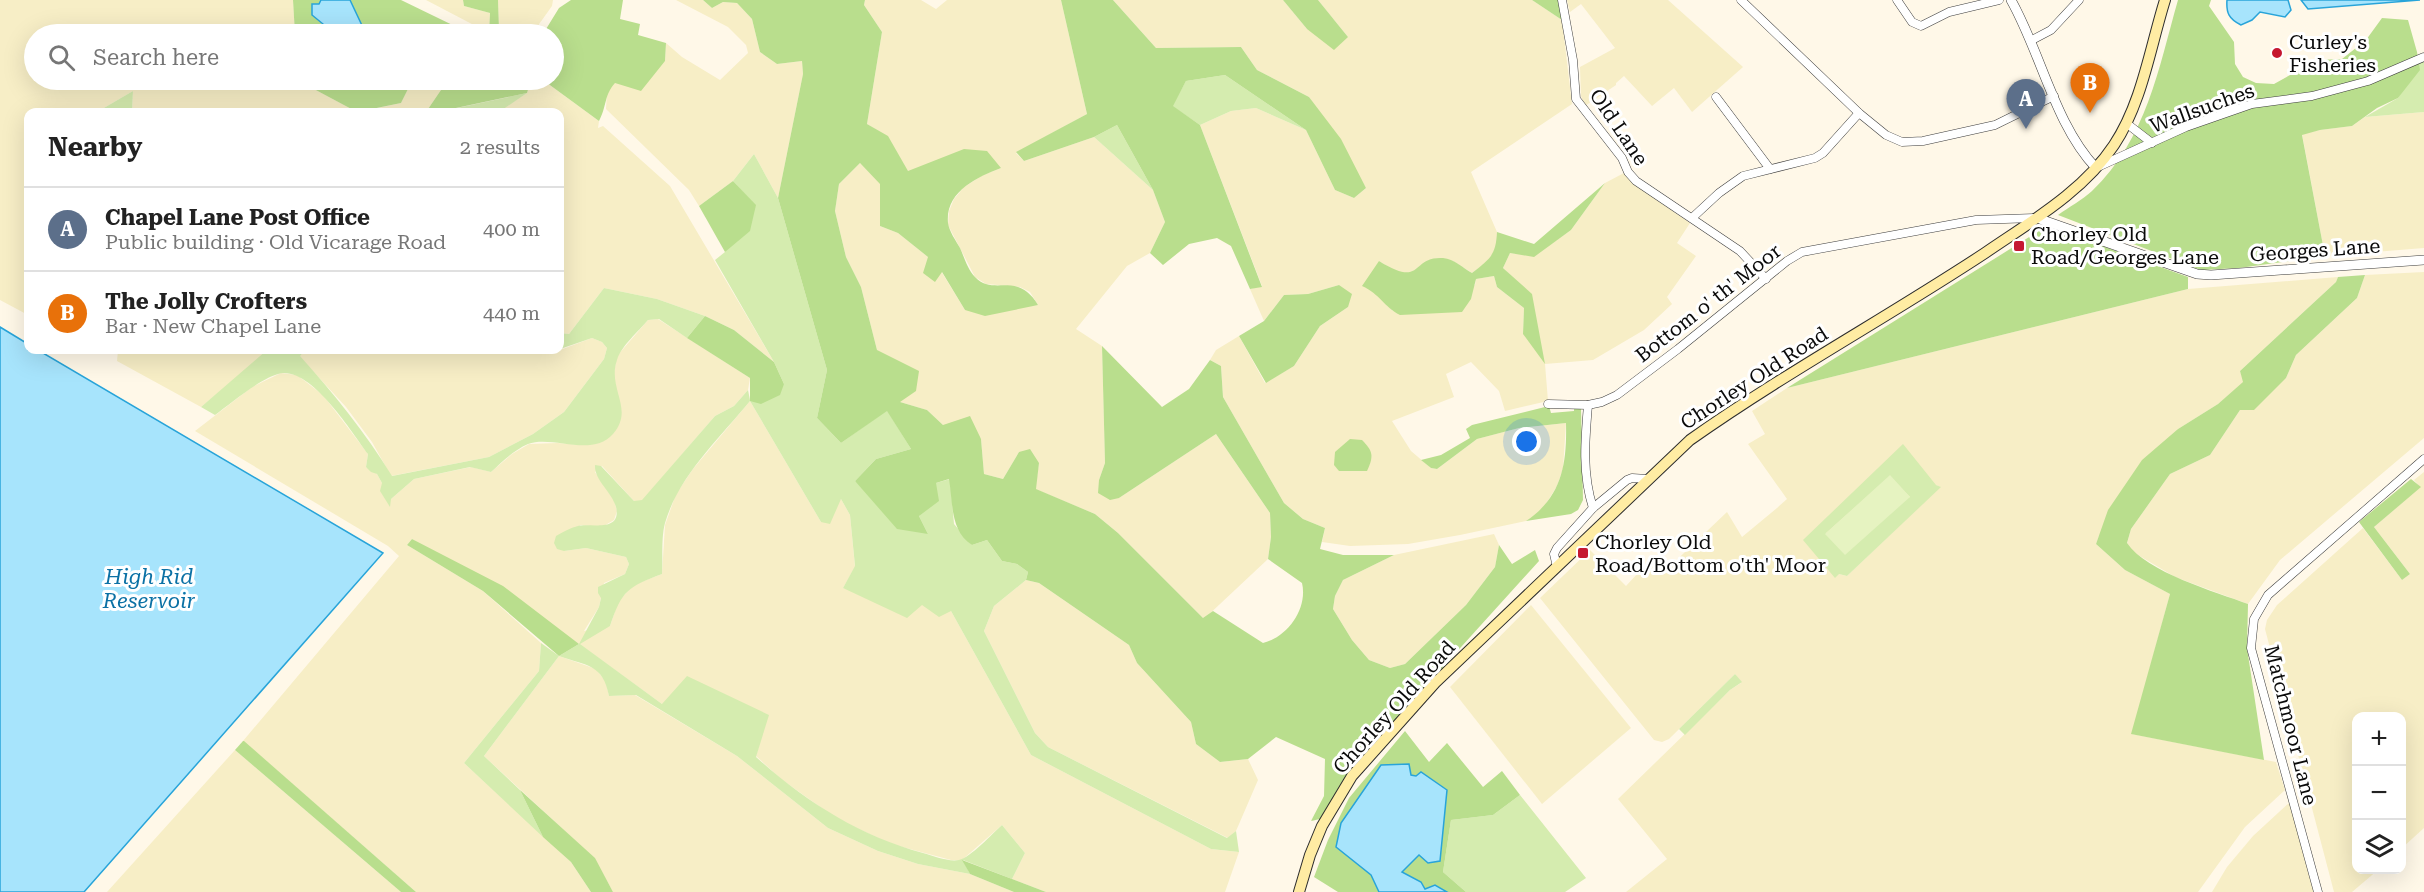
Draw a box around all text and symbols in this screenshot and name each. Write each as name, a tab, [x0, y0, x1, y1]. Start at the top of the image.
search box	[24, 24, 564, 90]
place label: Curley's Fisheries	[2289, 30, 2376, 77]
icon: search	[45, 41, 78, 74]
text: Search here	[93, 45, 219, 70]
marker: Curley's Fisheries	[2270, 46, 2284, 60]
pin: B	[2070, 63, 2110, 113]
street label: Wallsuches	[2147, 78, 2257, 138]
pin: A	[2006, 80, 2046, 129]
street label: Old Lane	[1585, 84, 1653, 170]
text: Nearby	[48, 132, 142, 162]
text: 2 results	[460, 135, 540, 159]
text: Chapel Lane Post Office	[105, 205, 370, 230]
text: A	[60, 217, 75, 241]
text: 400 m	[483, 217, 540, 241]
place label: Chorley Old Road/Georges Lane	[2031, 222, 2219, 269]
text: Public building · Old Vicarage Road	[105, 230, 446, 254]
street label: Georges Lane	[2249, 233, 2381, 267]
street label: Bottom o' th' Moor	[1630, 239, 1786, 367]
marker: Chorley Old Road/Georges Lane	[2012, 239, 2026, 253]
text: The Jolly Crofters	[105, 289, 307, 314]
text: B	[60, 301, 75, 325]
text: 440 m	[483, 301, 540, 325]
text: Bar · New Chapel Lane	[105, 314, 321, 338]
street label: Chorley Old Road	[1676, 321, 1832, 435]
your location	[1512, 427, 1541, 456]
place label: Chorley Old Road/Bottom o'th' Moor	[1595, 530, 1826, 577]
marker: Chorley Old Road/Bottom o'th' Moor	[1576, 546, 1590, 560]
water label: High Rid Reservoir	[102, 565, 196, 613]
street label: Chorley Old Road	[1328, 635, 1460, 778]
street label: Matchmoor Lane	[2259, 642, 2323, 808]
map controls	[2352, 712, 2406, 874]
button: +	[2352, 712, 2406, 766]
button: −	[2352, 766, 2406, 820]
button: layers	[2352, 820, 2406, 874]

